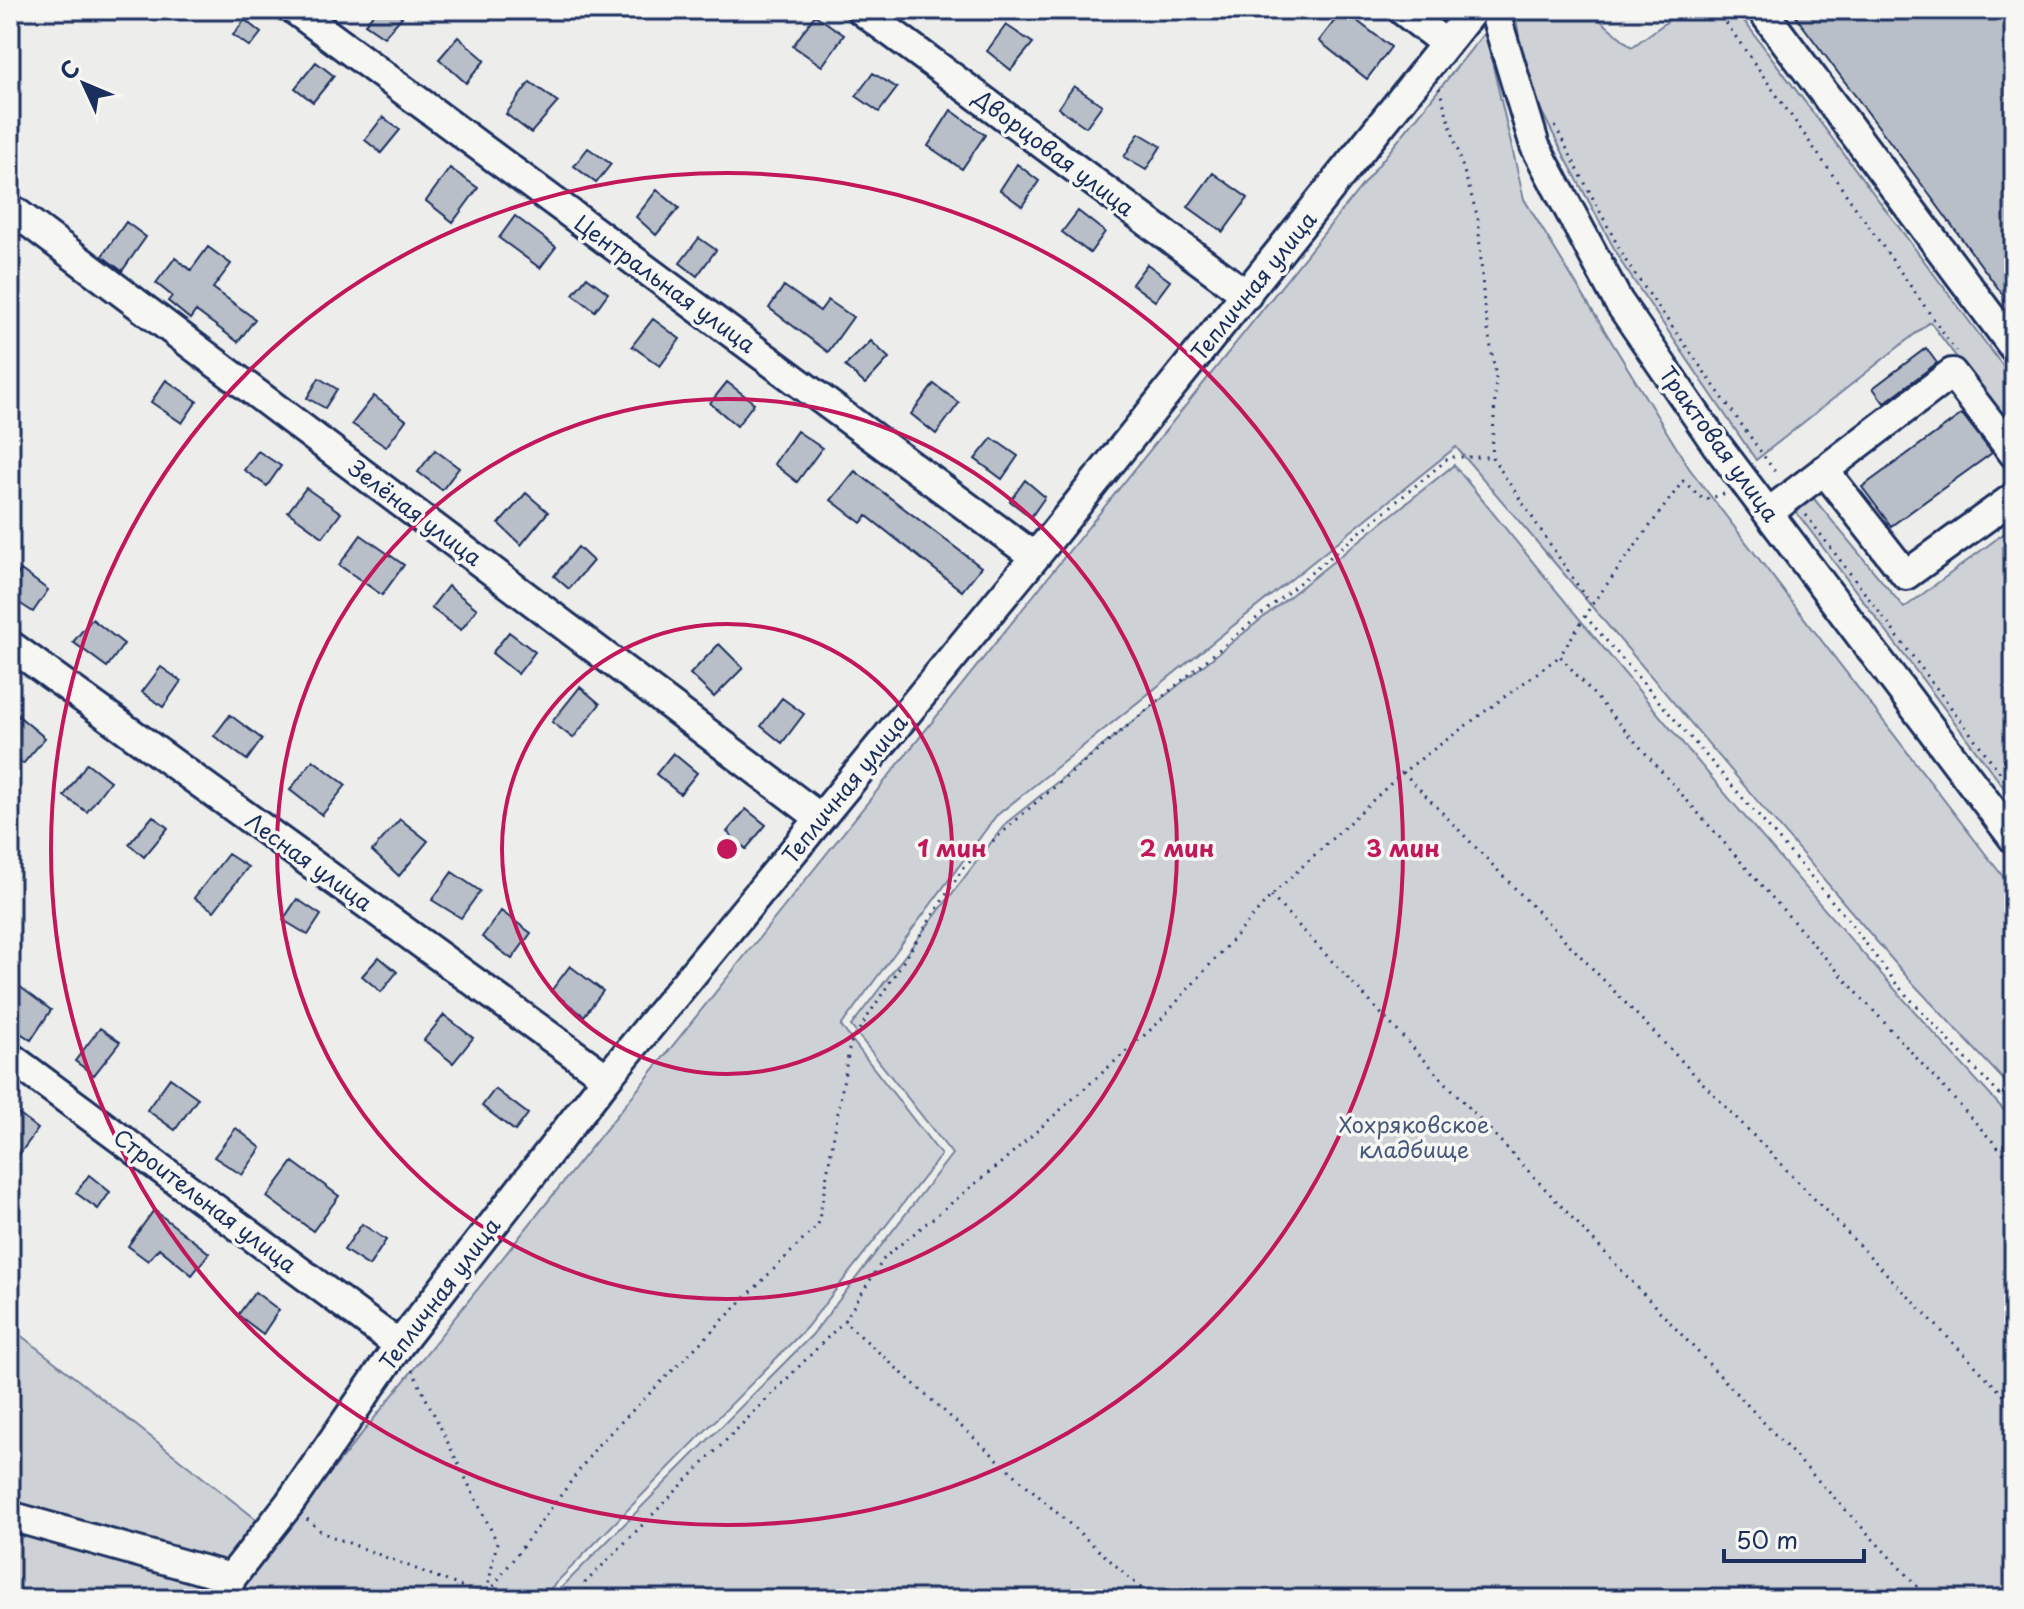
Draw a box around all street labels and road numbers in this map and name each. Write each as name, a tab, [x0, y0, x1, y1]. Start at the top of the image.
street label: Дворцовая улица	[967, 80, 1142, 223]
street label: Тепличная улица	[1182, 203, 1324, 367]
street label: Центральная улица	[568, 206, 763, 360]
street label: Трактовая улица	[1652, 358, 1788, 528]
street label: Зелёная улица	[342, 451, 490, 573]
street label: Тепличная улица	[773, 706, 915, 870]
street label: Лесная улица	[240, 803, 380, 918]
street label: Строительная улица	[107, 1120, 305, 1280]
street label: Тепличная улица	[370, 1210, 507, 1376]

